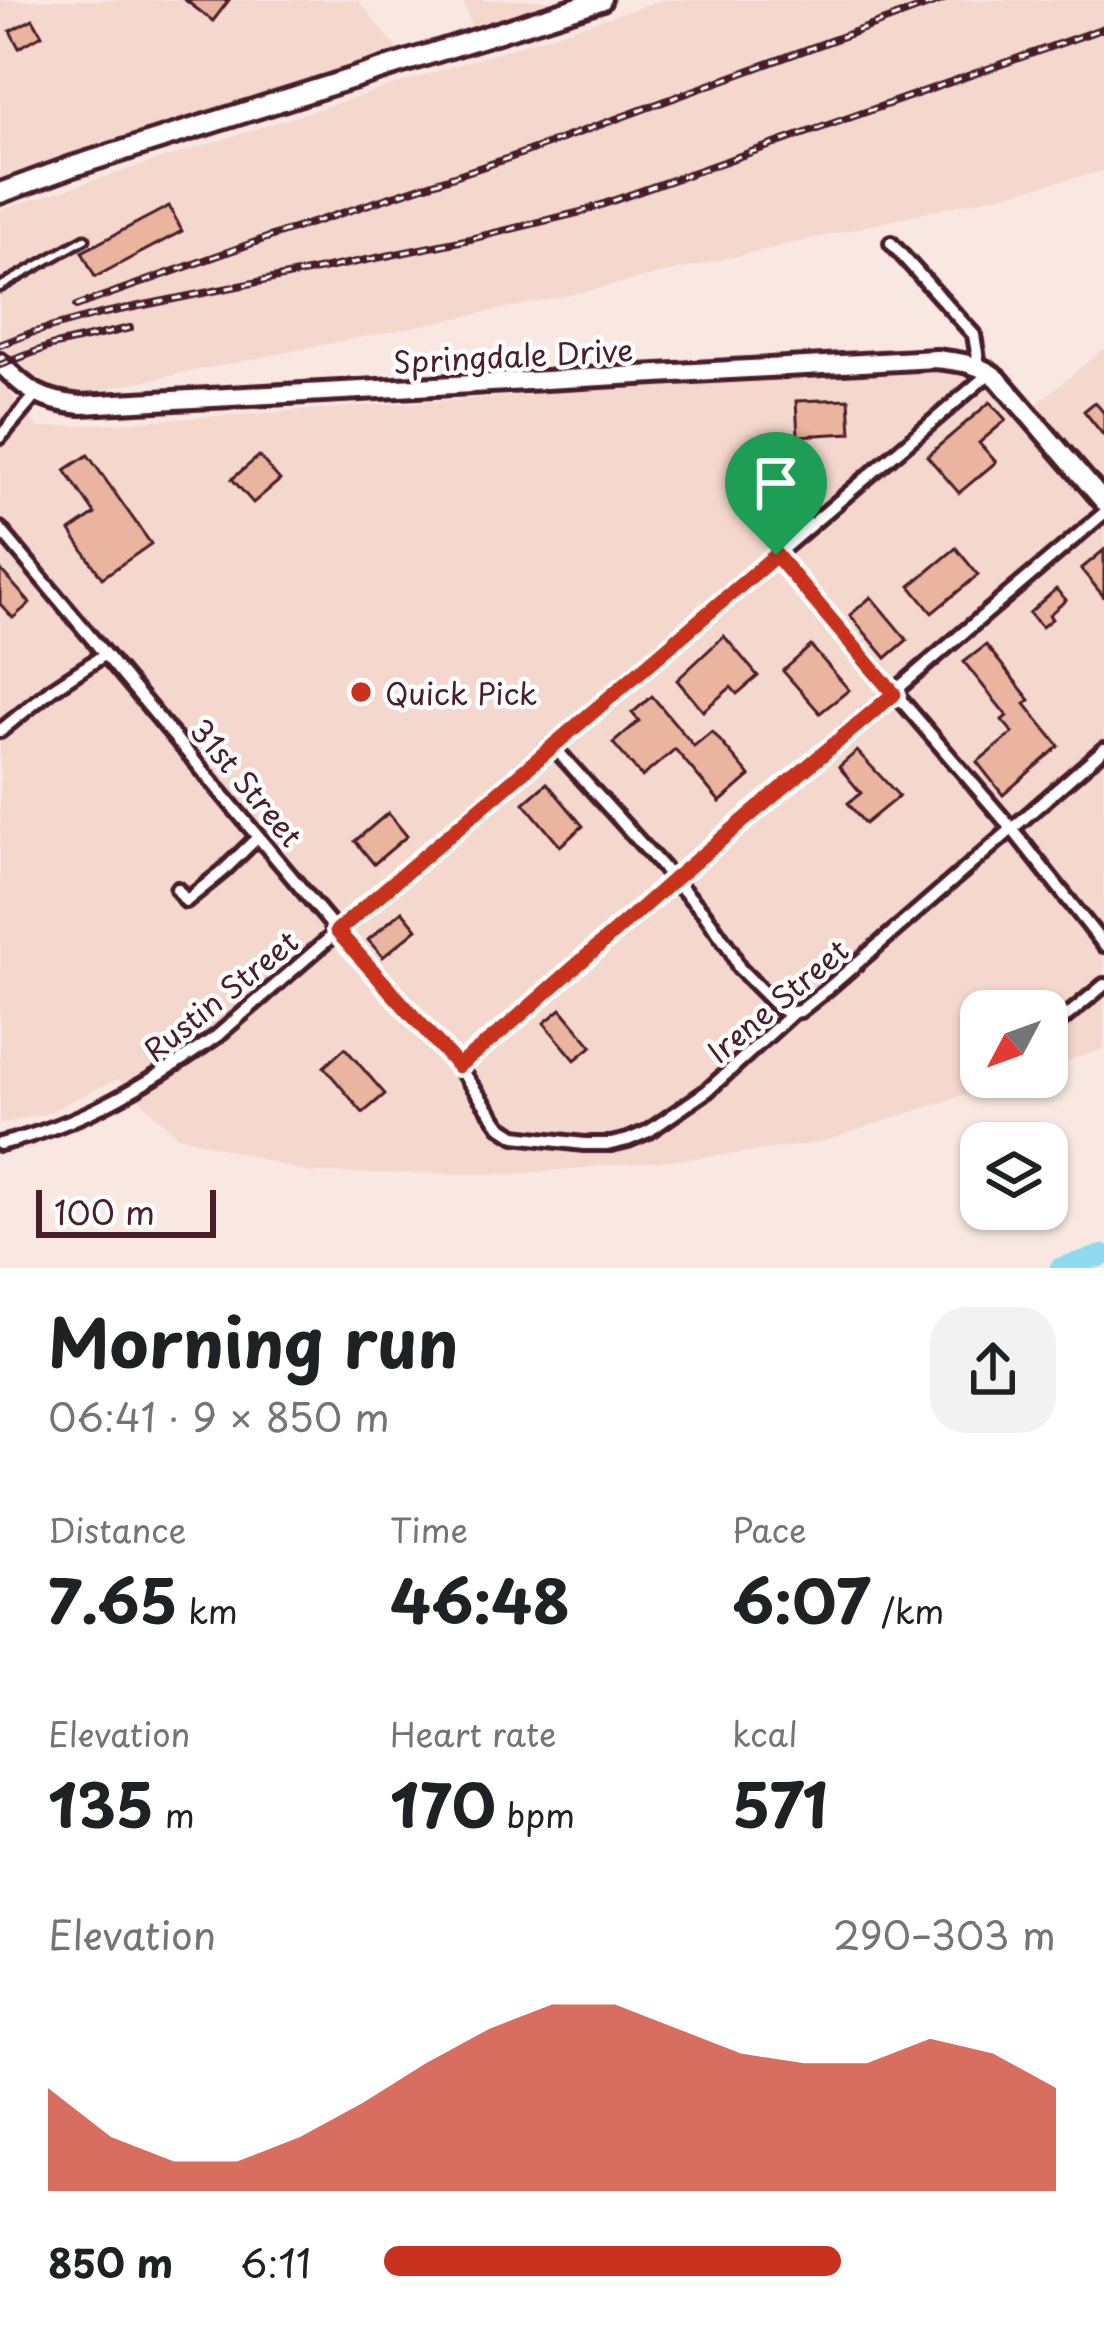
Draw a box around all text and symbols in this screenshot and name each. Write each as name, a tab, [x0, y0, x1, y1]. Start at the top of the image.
street label: Springdale Drive	[392, 326, 634, 384]
pin	[725, 432, 827, 555]
icon: arrive	[743, 450, 809, 516]
place label: Quick Pick	[385, 670, 537, 715]
marker: Quick Pick	[348, 679, 374, 705]
street label: 31st Street	[180, 708, 314, 856]
street label: Rustin Street	[133, 919, 307, 1071]
street label: Irene Street	[696, 927, 858, 1073]
north arrow	[960, 990, 1068, 1098]
map controls	[960, 990, 1068, 1230]
button: layers	[960, 1122, 1068, 1230]
scale bar	[36, 1184, 216, 1237]
text: 100 m	[54, 1186, 155, 1236]
text: Morning run	[48, 1291, 458, 1390]
button: share	[930, 1307, 1056, 1433]
text: 06:41 · 9 × 850 m	[48, 1386, 390, 1445]
text: Distance	[48, 1504, 186, 1554]
text: Time	[390, 1504, 468, 1554]
text: Pace	[732, 1504, 806, 1554]
text: 7.65	[48, 1554, 178, 1644]
text: 46:48	[390, 1554, 570, 1644]
text: 6:07	[732, 1554, 870, 1644]
text: km	[178, 1585, 238, 1635]
text: /km	[870, 1585, 944, 1635]
text: Elevation	[48, 1708, 190, 1758]
text: Heart rate	[390, 1708, 557, 1758]
text: kcal	[732, 1708, 798, 1758]
text: 135	[48, 1758, 154, 1848]
text: 170	[390, 1758, 496, 1848]
text: 571	[732, 1758, 828, 1848]
text: m	[154, 1789, 195, 1839]
text: bpm	[496, 1789, 575, 1839]
text: Elevation	[48, 1904, 216, 1963]
text: 290–303 m	[833, 1904, 1056, 1963]
text: 850 m	[48, 2232, 173, 2291]
text: 6:11	[240, 2232, 311, 2291]

